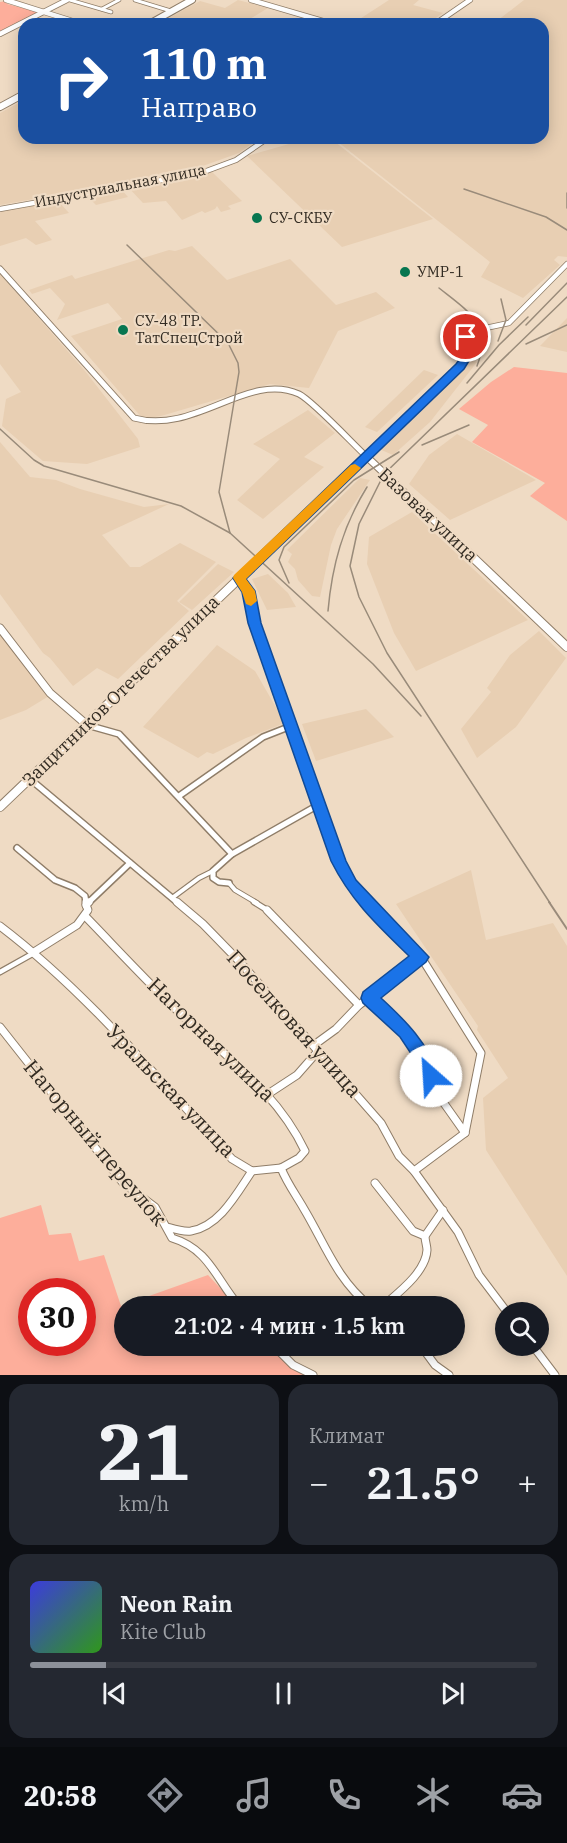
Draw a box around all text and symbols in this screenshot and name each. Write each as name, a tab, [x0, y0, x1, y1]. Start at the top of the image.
text: 110 m	[141, 36, 267, 91]
icon: right	[42, 42, 120, 120]
text: Направо	[141, 89, 257, 124]
street label: Индустриальная улица	[33, 160, 207, 211]
place label: СУ-СКБУ	[269, 208, 333, 227]
marker: СУ-СКБУ	[250, 211, 264, 225]
place label: УМР-1	[417, 262, 464, 281]
marker: УМР-1	[398, 265, 412, 279]
place label: СУ-48 ТР. ТатСпецСтрой	[135, 311, 243, 347]
pin	[440, 311, 491, 362]
icon: arrive	[449, 320, 482, 353]
marker: СУ-48 ТР. ТатСпецСтрой	[116, 323, 130, 337]
street label: Базовая улица	[374, 463, 483, 567]
street label: Защитников Отечества улица	[17, 590, 224, 791]
street label: Поселковая улица	[221, 944, 369, 1103]
street label: Нагорная улица	[142, 971, 282, 1108]
street label: Уральская улица	[101, 1018, 243, 1163]
position arrow	[399, 1044, 463, 1108]
street label: Нагорный переулок	[18, 1053, 174, 1231]
speed limit sign: 30	[18, 1278, 96, 1356]
map controls	[495, 1302, 549, 1356]
button: search	[495, 1302, 549, 1356]
text: 21:02 · 4 мин · 1.5 km	[174, 1311, 405, 1340]
text: 21	[97, 1400, 191, 1501]
text: Климат	[309, 1422, 385, 1449]
text: 21.5°	[366, 1453, 480, 1511]
text: −	[309, 1461, 329, 1504]
text: +	[517, 1461, 537, 1504]
text: km/h	[119, 1490, 169, 1517]
text: Neon Rain	[120, 1589, 233, 1618]
text: Kite Club	[120, 1618, 206, 1645]
icon: previous	[98, 1677, 131, 1710]
icon: pause	[267, 1677, 300, 1710]
icon: next	[436, 1677, 469, 1710]
icon: directions	[144, 1774, 186, 1816]
icon: music	[233, 1774, 275, 1816]
icon: phone	[323, 1774, 365, 1816]
icon: climate	[412, 1774, 454, 1816]
icon: car	[501, 1774, 543, 1816]
text: 20:58	[24, 1778, 97, 1813]

